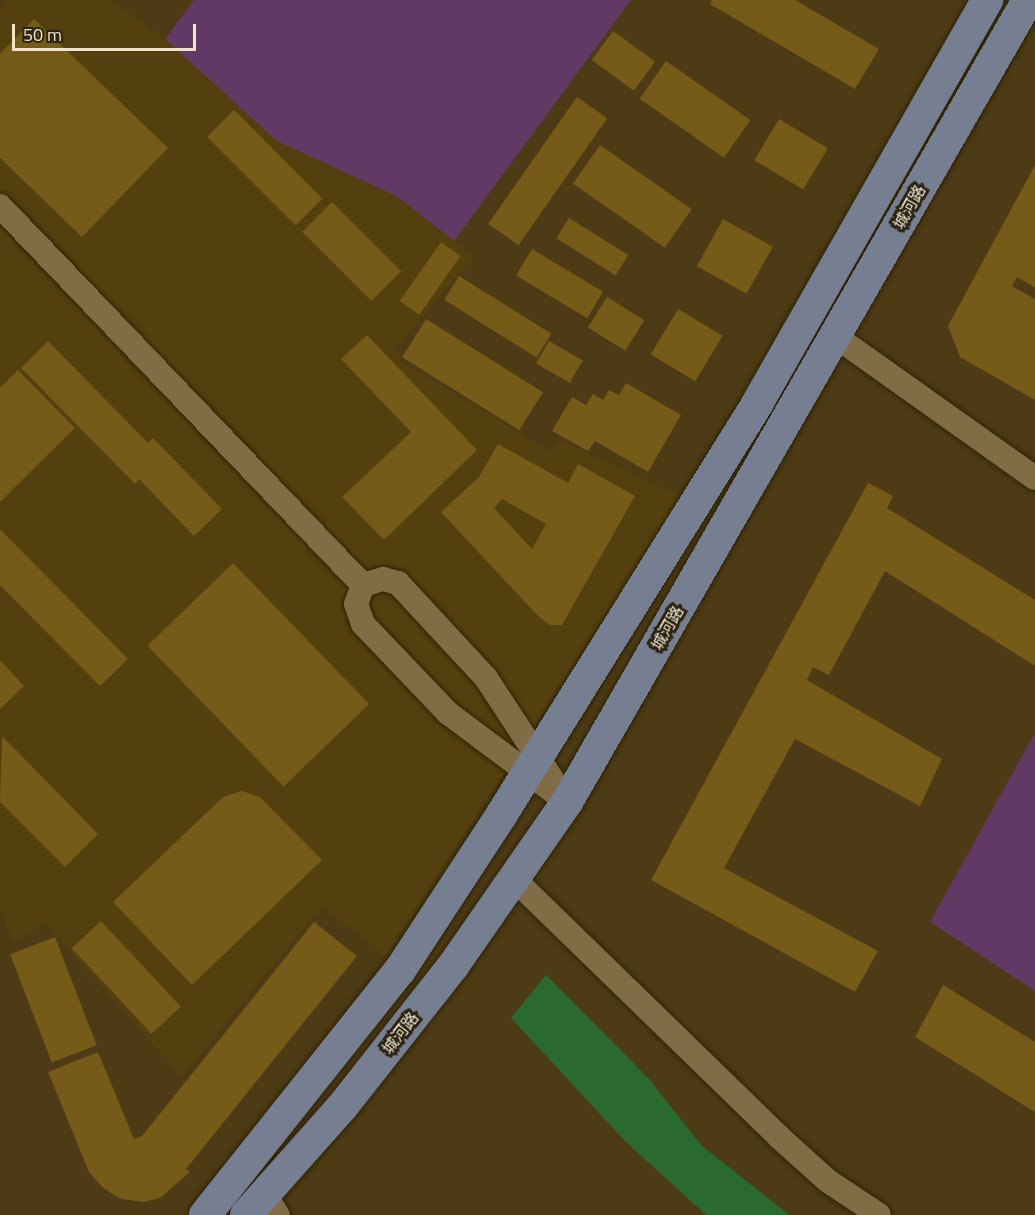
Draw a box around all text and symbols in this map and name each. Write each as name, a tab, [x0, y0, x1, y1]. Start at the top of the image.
scale bar	[15, 12, 200, 50]
text: 50 m	[23, 21, 62, 48]
street label: 城河路	[889, 181, 929, 233]
street label: 城河路	[647, 602, 687, 654]
street label: 城河路	[378, 1008, 422, 1058]

